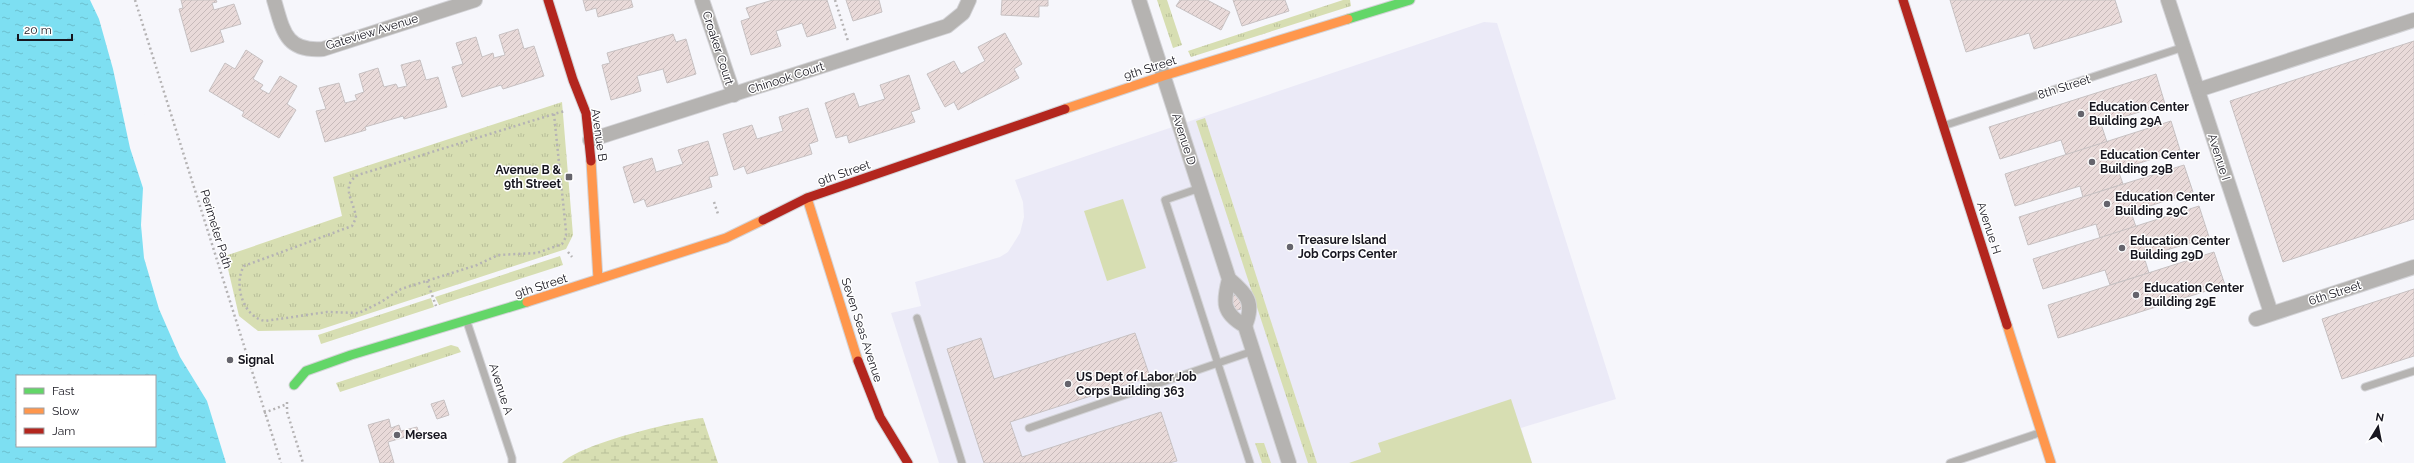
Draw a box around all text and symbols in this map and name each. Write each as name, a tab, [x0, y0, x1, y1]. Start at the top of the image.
street label: Croaker Court	[699, 9, 737, 87]
street label: Gateview Avenue	[324, 11, 420, 53]
scale bar	[18, 16, 72, 42]
text: 20 m	[24, 23, 52, 37]
street label: 9th Street	[1122, 53, 1178, 83]
street label: Chinook Court	[746, 59, 826, 97]
street label: 8th Street	[2036, 72, 2092, 102]
place label: Education Center Building 29A	[2089, 100, 2189, 128]
street label: Avenue B	[588, 108, 610, 162]
marker: Education Center Building 29A	[2076, 109, 2086, 119]
street label: Avenue D	[1169, 111, 1199, 167]
street label: Avenue I	[2205, 132, 2233, 182]
place label: Education Center Building 29B	[2100, 148, 2200, 176]
marker: Education Center Building 29B	[2087, 157, 2097, 167]
street label: 9th Street	[816, 158, 872, 188]
place label: Avenue B & 9th Street	[495, 163, 561, 191]
marker: Avenue B & 9th Street	[564, 172, 574, 182]
street label: Perimeter Path	[197, 188, 235, 270]
place label: Education Center Building 29C	[2115, 190, 2215, 218]
marker: Education Center Building 29C	[2102, 199, 2112, 209]
street label: Avenue H	[1974, 200, 2004, 256]
place label: Treasure Island Job Corps Center	[1298, 233, 1397, 261]
place label: Education Center Building 29D	[2130, 234, 2230, 262]
marker: Treasure Island Job Corps Center	[1285, 242, 1295, 252]
marker: Education Center Building 29D	[2117, 243, 2127, 253]
street label: 9th Street	[513, 271, 569, 301]
street label: Seven Seas Avenue	[839, 276, 885, 384]
street label: 6th Street	[2307, 278, 2363, 308]
place label: Education Center Building 29E	[2144, 281, 2244, 309]
marker: Education Center Building 29E	[2131, 290, 2141, 300]
place label: Signal	[238, 353, 274, 367]
marker: Signal	[225, 355, 235, 365]
street label: Avenue A	[486, 362, 516, 416]
place label: US Dept of Labor Job Corps Building 363	[1076, 370, 1197, 398]
legend	[16, 375, 156, 447]
marker: US Dept of Labor Job Corps Building 363	[1063, 379, 1073, 389]
text: Fast	[52, 384, 75, 398]
text: Slow	[52, 404, 79, 418]
north arrow	[2358, 407, 2398, 447]
text: N	[2374, 411, 2385, 425]
text: Jam	[52, 424, 75, 438]
place label: Mersea	[405, 428, 447, 442]
marker: Mersea	[392, 430, 402, 440]

